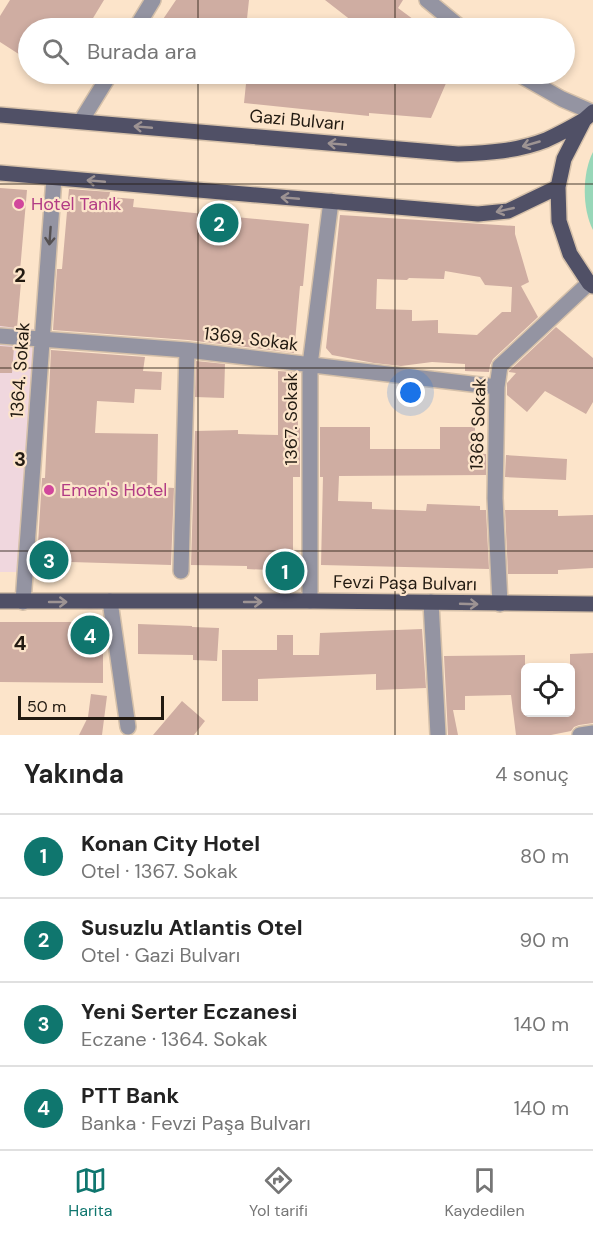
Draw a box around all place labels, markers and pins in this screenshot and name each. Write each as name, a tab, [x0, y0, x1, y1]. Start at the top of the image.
place label: Hotel Tanik	[31, 192, 121, 216]
marker: Hotel Tanik	[12, 197, 26, 211]
pin: 2	[200, 200, 238, 246]
place label: Emen's Hotel	[61, 478, 167, 502]
marker: Emen's Hotel	[42, 483, 56, 497]
pin: 3	[29, 538, 68, 582]
pin: 1	[266, 548, 304, 594]
pin: 4	[70, 612, 110, 658]

